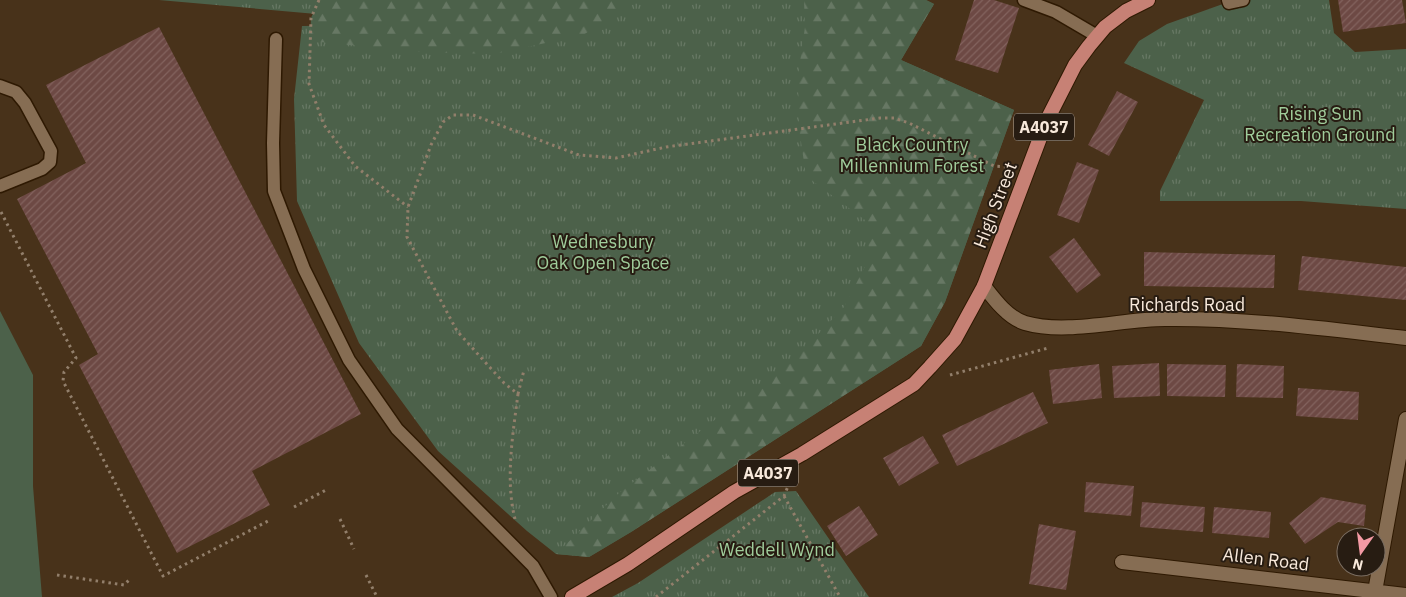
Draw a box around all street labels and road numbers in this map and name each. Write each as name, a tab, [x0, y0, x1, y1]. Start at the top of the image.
road number: A4037	[1014, 114, 1074, 140]
street label: High Street	[968, 159, 1022, 251]
street label: Richards Road	[1129, 293, 1245, 316]
road number: A4037	[738, 459, 798, 486]
street label: Allen Road	[1221, 542, 1311, 576]

